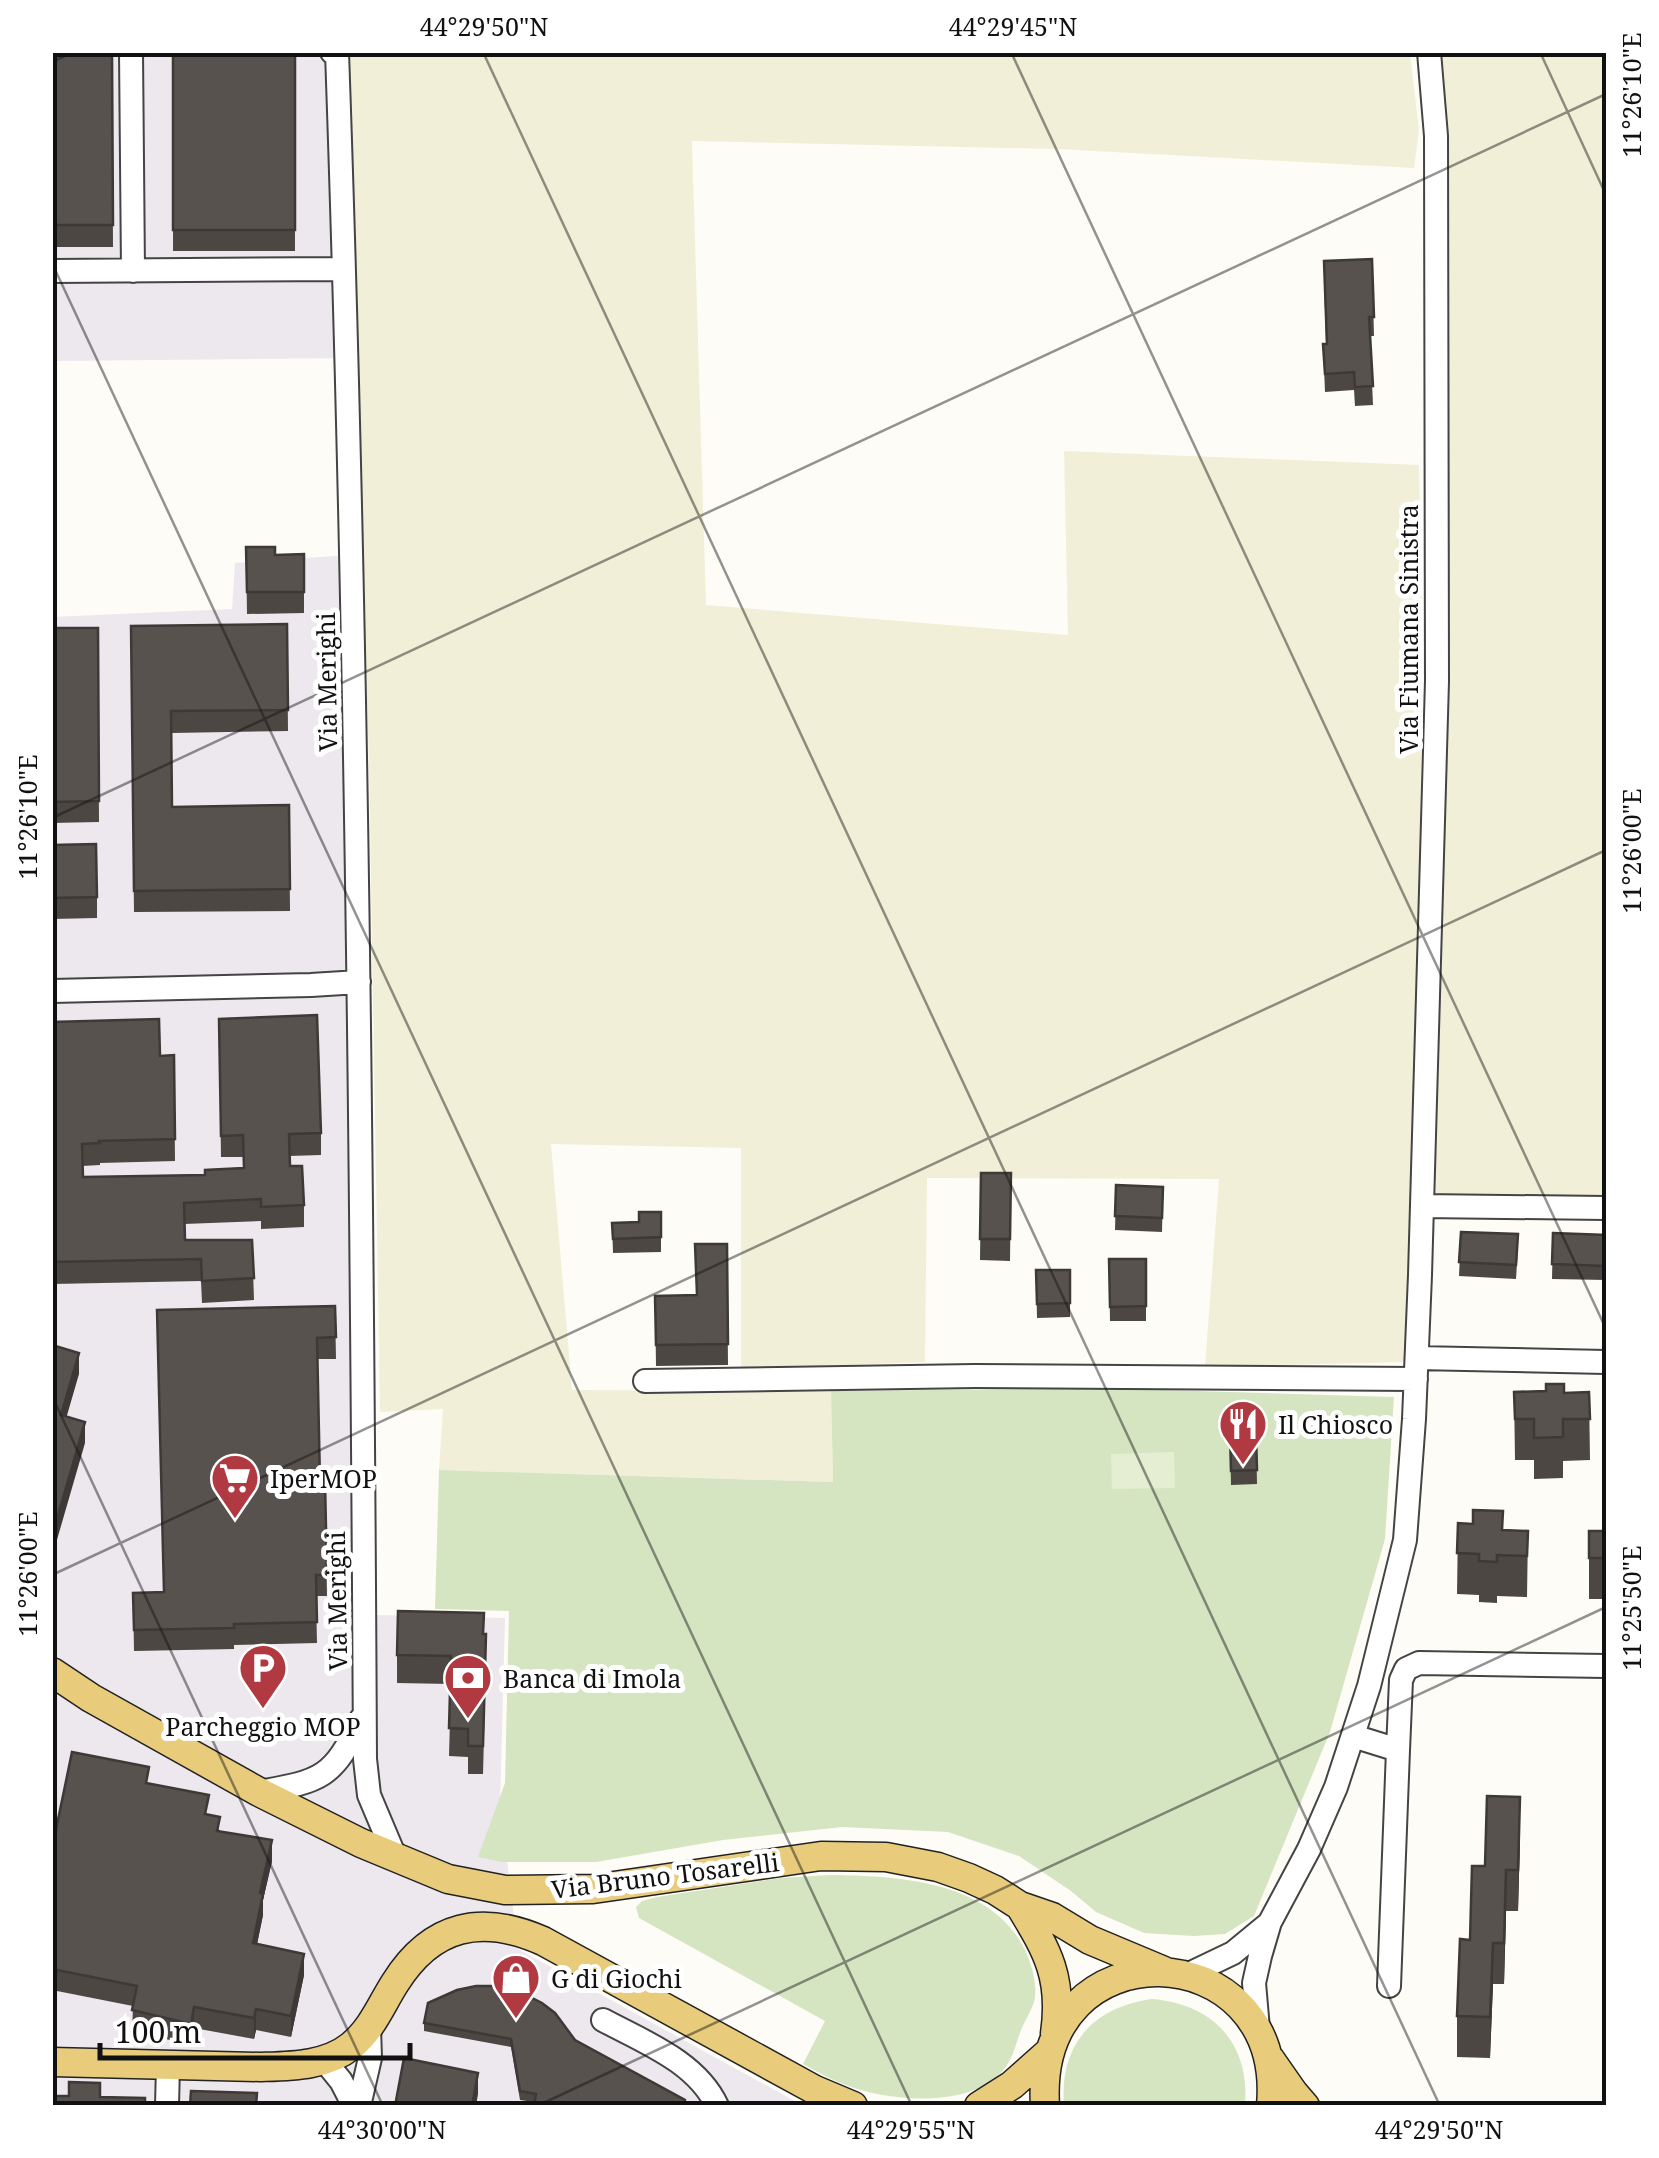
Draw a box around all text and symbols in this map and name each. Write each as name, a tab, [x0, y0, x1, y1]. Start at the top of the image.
text: 44°29'50"N	[420, 9, 548, 43]
text: 44°29'45"N	[949, 9, 1077, 43]
text: 11°26'10"E	[1614, 32, 1648, 158]
street label: Via Fiumana Sinistra	[1391, 504, 1425, 754]
street label: Via Merighi	[308, 612, 344, 752]
text: 11°26'10"E	[10, 754, 44, 880]
text: 11°26'00"E	[1614, 788, 1648, 914]
restaurant icon: Il Chiosco	[1217, 1398, 1269, 1466]
place label: Il Chiosco	[1278, 1407, 1393, 1441]
supermarket icon: IperMOP	[209, 1452, 261, 1520]
place label: IperMOP	[270, 1461, 377, 1495]
text: 11°26'00"E	[10, 1511, 44, 1637]
street label: Via Merighi	[318, 1531, 354, 1671]
text: 11°25'50"E	[1614, 1545, 1648, 1671]
parking icon: Parcheggio MOP	[237, 1642, 289, 1710]
bank icon: Banca di Imola	[442, 1652, 494, 1720]
place label: Banca di Imola	[503, 1661, 681, 1695]
place label: Parcheggio MOP	[165, 1709, 361, 1743]
street label: Via Bruno Tosarelli	[549, 1844, 781, 1906]
shop icon: G di Giochi	[490, 1952, 542, 2020]
place label: G di Giochi	[551, 1961, 682, 1995]
scale bar	[100, 1998, 410, 2060]
text: 100 m	[115, 2011, 201, 2052]
text: 44°30'00"N	[318, 2112, 446, 2146]
text: 44°29'55"N	[847, 2112, 975, 2146]
text: 44°29'50"N	[1375, 2112, 1503, 2146]

